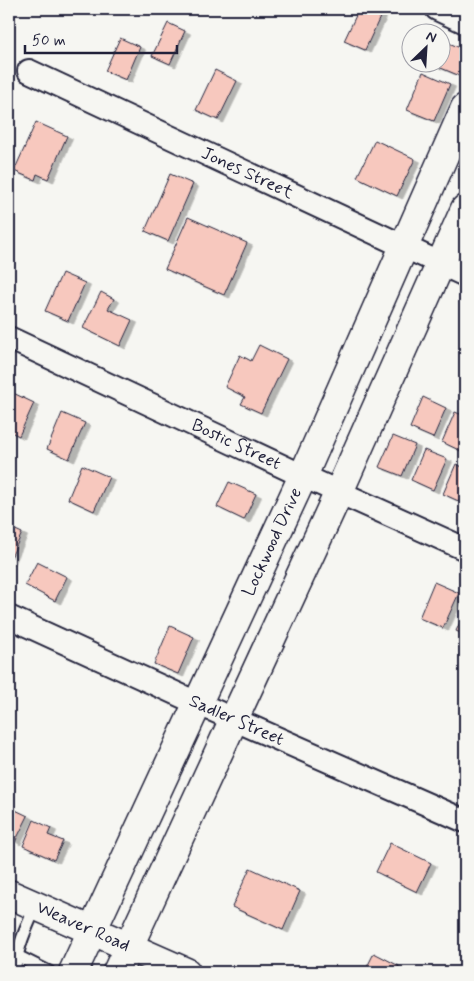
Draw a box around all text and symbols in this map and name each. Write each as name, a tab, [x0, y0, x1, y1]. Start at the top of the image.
scale bar	[25, 22, 178, 54]
north arrow	[402, 22, 452, 72]
text: N	[423, 27, 439, 47]
text: 50 m	[32, 31, 66, 51]
street label: Jones Street	[197, 141, 298, 205]
street label: Bostic Street	[188, 413, 285, 476]
street label: Lockwood Drive	[237, 484, 308, 600]
street label: Sadler Street	[185, 689, 288, 752]
street label: Weaver Road	[33, 896, 134, 958]

